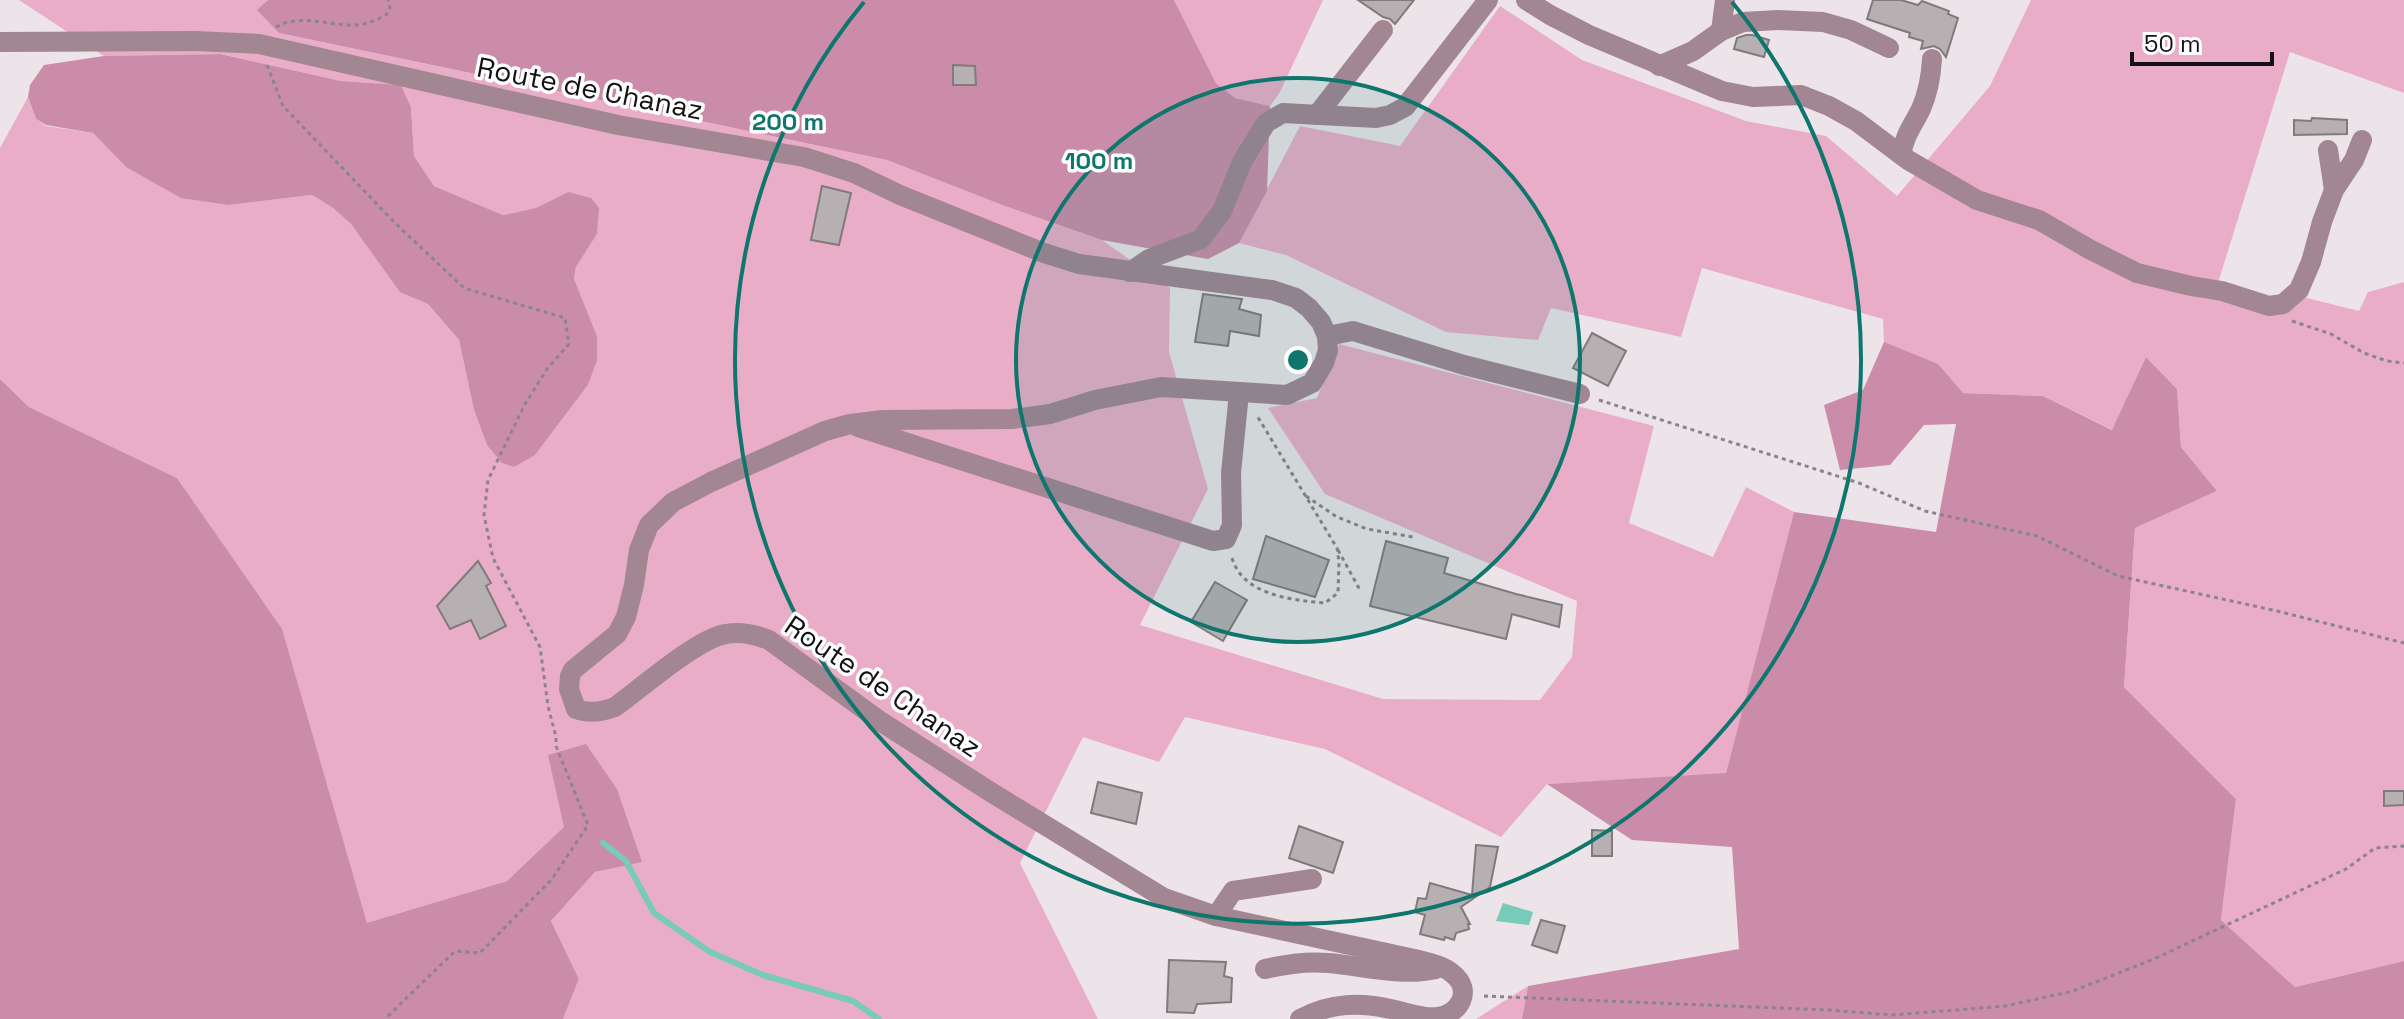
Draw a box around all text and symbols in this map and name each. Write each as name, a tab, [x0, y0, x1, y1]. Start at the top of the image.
scale bar	[2132, 16, 2272, 66]
text: 50 m	[2144, 28, 2201, 59]
street label: Route de Chanaz	[474, 48, 706, 128]
text: 200 m	[752, 106, 824, 137]
text: 100 m	[1065, 145, 1133, 176]
centre of rings	[1284, 346, 1312, 374]
street label: Route de Chanaz	[778, 607, 988, 765]

